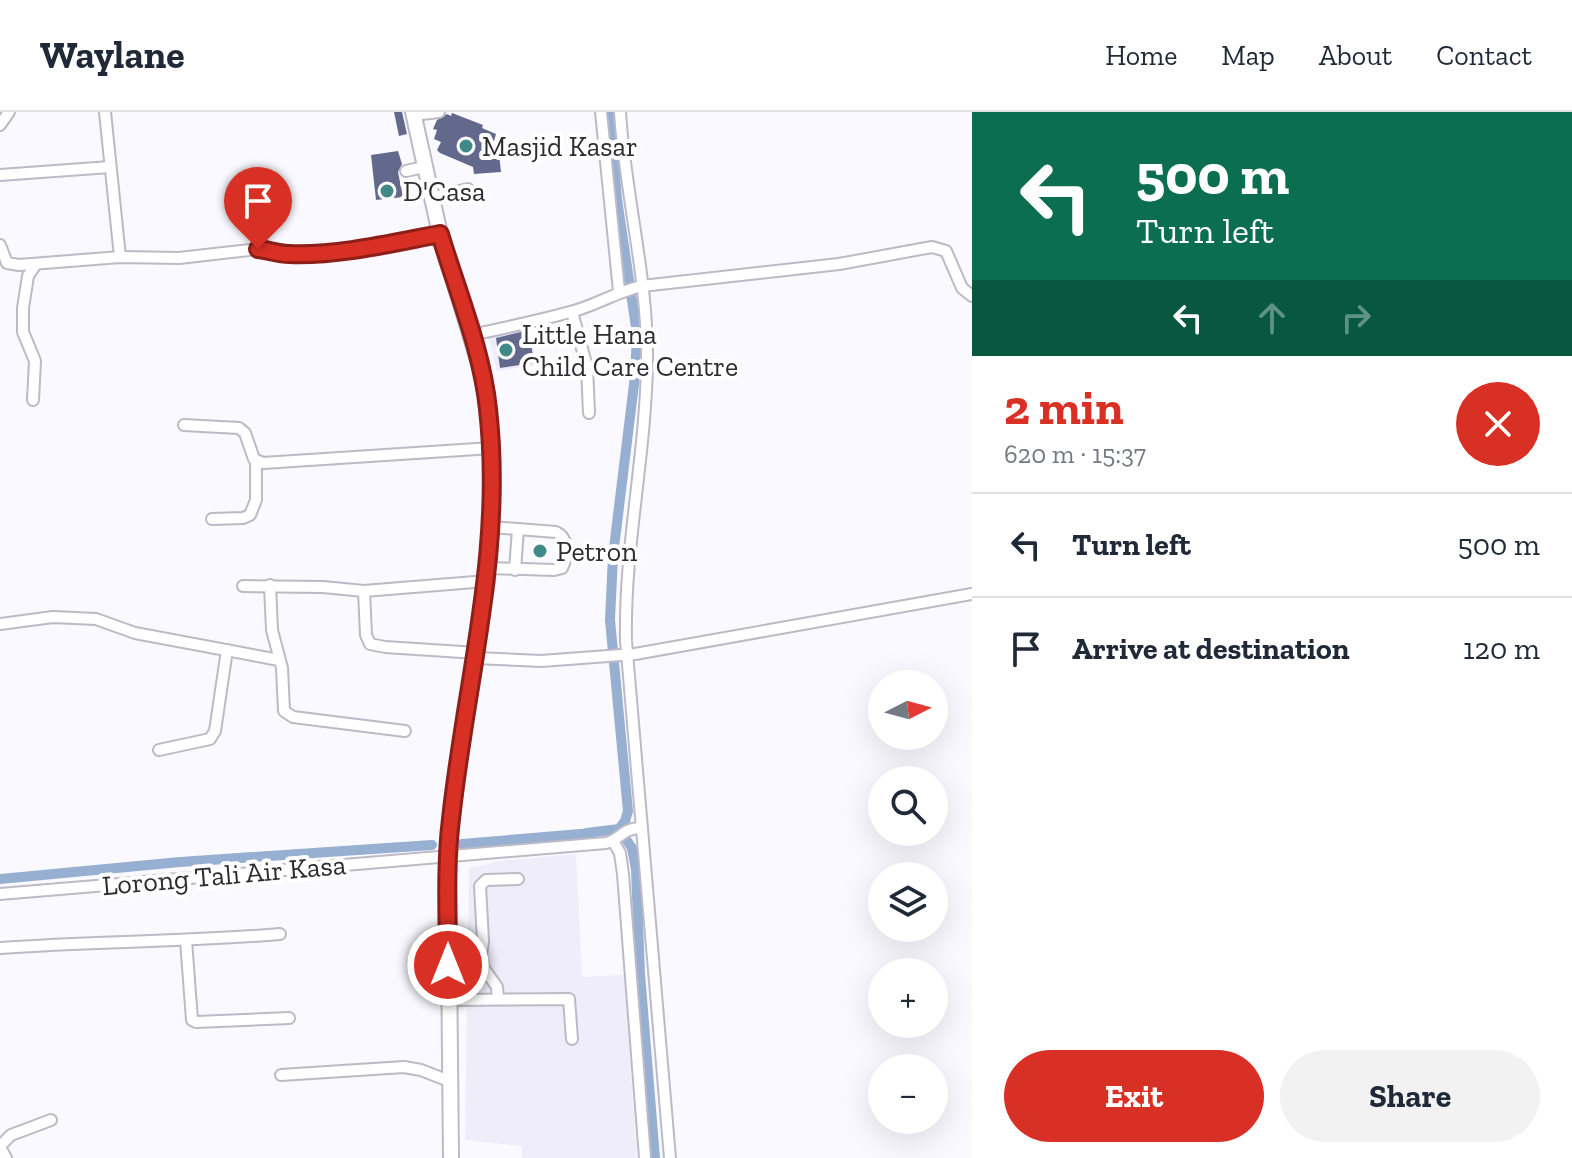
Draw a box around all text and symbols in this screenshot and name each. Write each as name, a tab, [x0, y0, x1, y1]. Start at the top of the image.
text: Waylane	[40, 32, 185, 78]
text: Home	[1105, 39, 1177, 72]
text: Map	[1221, 39, 1275, 72]
text: About	[1319, 39, 1392, 72]
text: Contact	[1436, 39, 1532, 72]
place label: Masjid Kasar	[482, 130, 638, 163]
marker: Masjid Kasar	[457, 137, 475, 155]
text: 500 m	[1136, 141, 1289, 208]
icon: left	[1004, 144, 1108, 248]
pin	[224, 167, 292, 249]
place label: D'Casa	[403, 175, 486, 208]
icon: arrive	[236, 179, 280, 223]
marker: D'Casa	[378, 182, 396, 200]
text: Turn left	[1136, 209, 1274, 252]
icon: left	[1166, 296, 1210, 340]
icon: ahead	[1250, 296, 1294, 340]
icon: right	[1334, 296, 1378, 340]
place label: Little Hana Child Care Centre	[522, 318, 738, 383]
marker: Little Hana Child Care Centre	[497, 341, 515, 359]
text: 2 min	[1004, 379, 1124, 436]
button: close	[1456, 382, 1540, 466]
text: 620 m · 15:37	[1004, 438, 1146, 470]
icon: left	[1004, 523, 1048, 567]
text: Turn left	[1072, 527, 1191, 563]
text: 500 m	[1457, 527, 1540, 563]
place label: Petron	[556, 535, 637, 568]
marker: Petron	[531, 542, 549, 560]
icon: arrive	[1004, 627, 1048, 671]
text: Arrive at destination	[1072, 631, 1349, 667]
text: 120 m	[1463, 631, 1540, 667]
north arrow	[868, 670, 948, 750]
map controls	[868, 670, 948, 1134]
button: search	[868, 766, 948, 846]
street label: Lorong Tali Air Kasa	[101, 848, 348, 902]
button: layers	[868, 862, 948, 942]
position arrow	[406, 923, 490, 1007]
button: +	[868, 958, 948, 1038]
button: Exit	[1004, 1050, 1264, 1142]
button: Share	[1280, 1050, 1540, 1142]
button: −	[868, 1054, 948, 1134]

